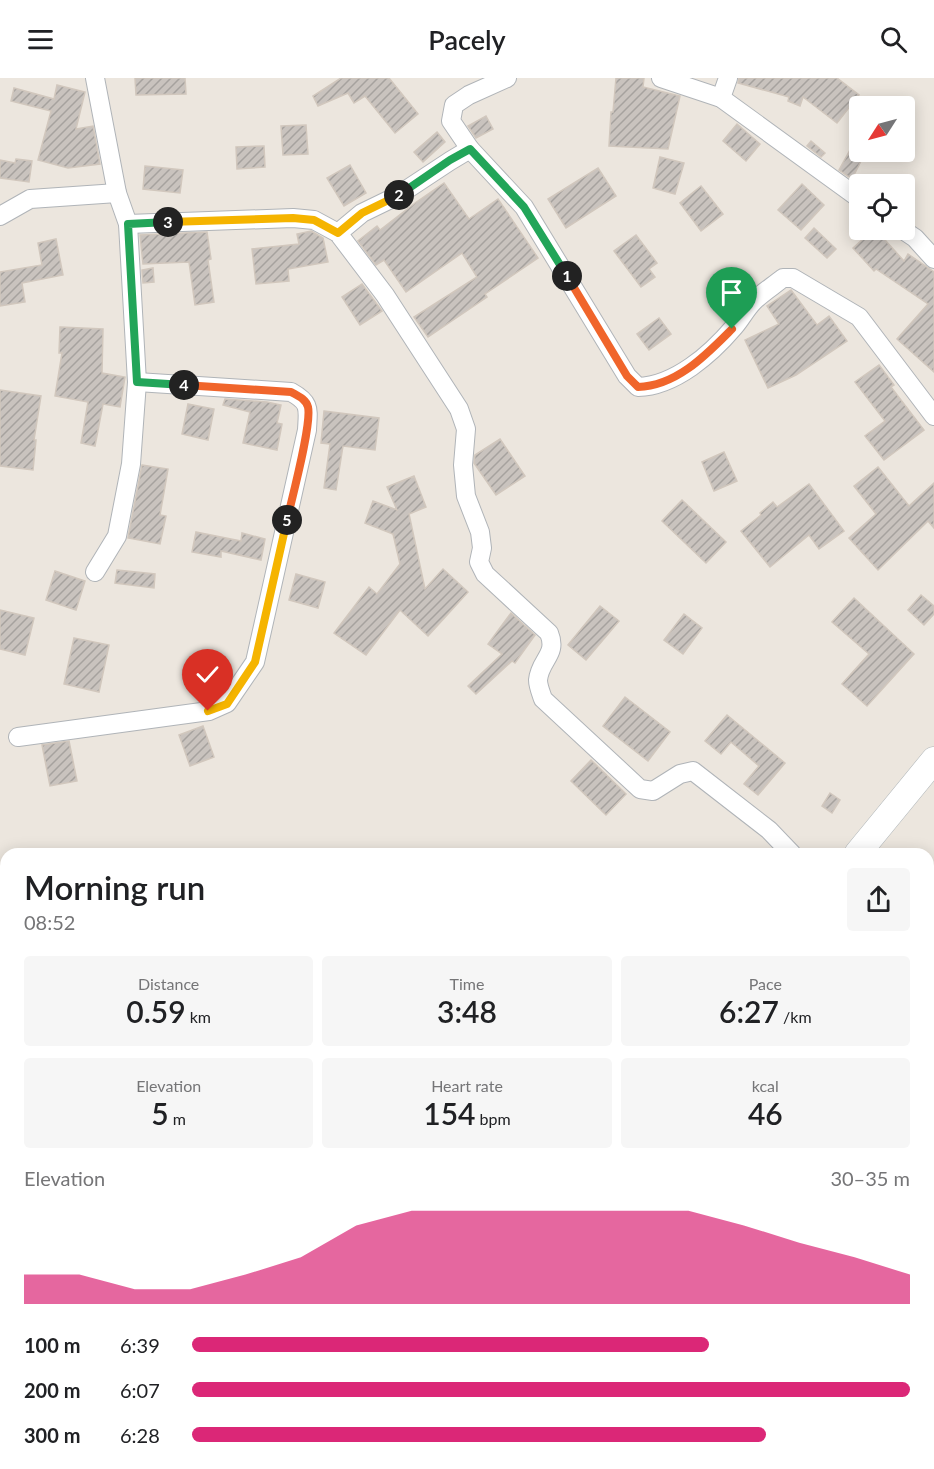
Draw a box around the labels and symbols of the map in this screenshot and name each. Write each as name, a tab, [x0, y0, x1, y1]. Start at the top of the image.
north arrow	[849, 96, 915, 162]
pin: 2	[384, 180, 414, 210]
pin: 3	[153, 207, 183, 237]
pin: 1	[552, 261, 582, 291]
pin	[706, 267, 757, 329]
pin: 4	[169, 370, 199, 400]
pin: 5	[272, 505, 302, 535]
pin	[182, 649, 233, 711]

